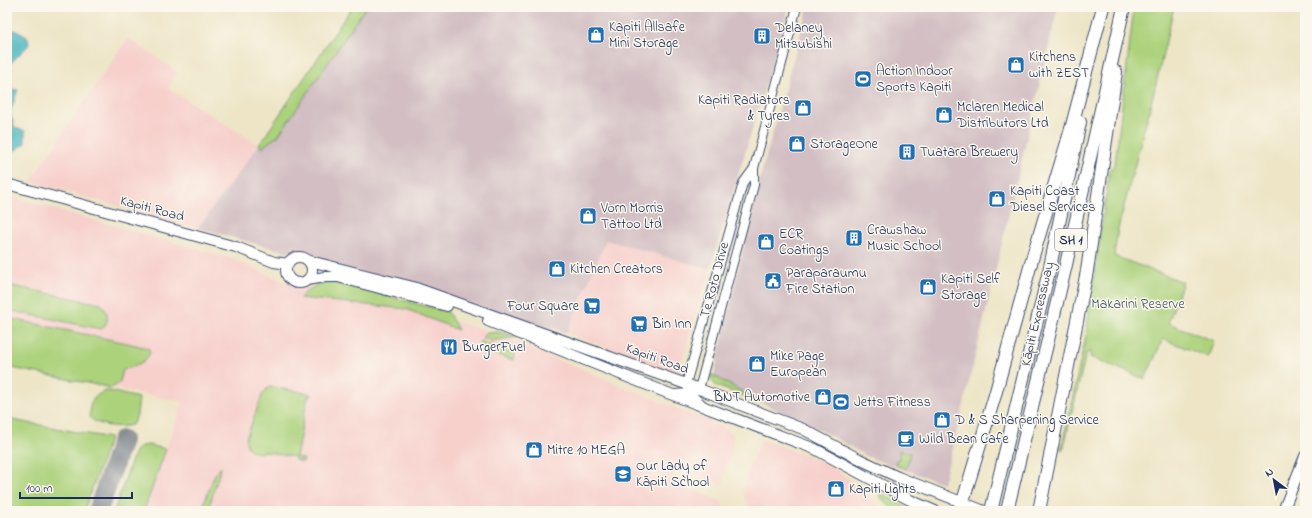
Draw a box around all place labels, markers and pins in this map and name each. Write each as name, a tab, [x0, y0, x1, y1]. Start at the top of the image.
place label: Kapiti Allsafe Mini Storage	[609, 17, 686, 55]
place label: Delaney Mitsubishi	[774, 18, 832, 55]
shop icon: Kapiti Allsafe Mini Storage	[586, 25, 606, 45]
building icon: Delaney Mitsubishi	[752, 26, 772, 46]
place label: Kitchens with ZEST	[1029, 47, 1089, 84]
shop icon: Kitchens with ZEST	[1006, 55, 1026, 75]
place label: Action Indoor Sports Kapiti	[876, 61, 953, 98]
sports icon: Action Indoor Sports Kapiti	[853, 69, 873, 89]
place label: Kapiti Radiators & Tyres	[698, 90, 790, 128]
place label: Mclaren Medical Distributors Ltd	[956, 97, 1049, 134]
shop icon: Kapiti Radiators & Tyres	[793, 98, 813, 118]
shop icon: Mclaren Medical Distributors Ltd	[934, 105, 954, 125]
shop icon: StorageOne	[787, 134, 807, 154]
place label: StorageOne	[810, 134, 879, 156]
building icon: Tuatara Brewery	[897, 142, 917, 162]
place label: Tuatara Brewery	[920, 142, 1018, 164]
place label: Kapiti Coast Diesel Services	[1009, 181, 1095, 218]
shop icon: Kapiti Coast Diesel Services	[987, 189, 1007, 209]
place label: Vorn Morris Tattoo Ltd	[600, 198, 664, 235]
shop icon: Vorn Morris Tattoo Ltd	[578, 206, 598, 226]
place label: Crawshaw Music School	[867, 220, 941, 257]
place label: ECR Coatings	[779, 224, 829, 262]
building icon: Crawshaw Music School	[844, 228, 864, 248]
shop icon: ECR Coatings	[756, 232, 776, 252]
shop icon: Kitchen Creators	[547, 259, 567, 279]
place label: Kitchen Creators	[570, 259, 663, 280]
place label: Paraparaumu Fire Station	[785, 263, 867, 300]
place label: Kapiti Self Storage	[941, 269, 1001, 307]
public building icon: Paraparaumu Fire Station	[763, 271, 783, 291]
shop icon: Kapiti Self Storage	[918, 277, 938, 297]
place label: Four Square	[506, 296, 580, 317]
supermarket icon: Four Square	[582, 296, 602, 316]
supermarket icon: Bin Inn	[629, 314, 649, 334]
place label: Bin Inn	[651, 314, 692, 335]
restaurant icon: BurgerFuel	[439, 337, 459, 357]
place label: BurgerFuel	[461, 337, 525, 359]
place label: Mike Page European	[770, 346, 827, 383]
shop icon: Mike Page European	[747, 354, 767, 374]
place label: BNT Automotive	[713, 387, 811, 408]
shop icon: BNT Automotive	[813, 387, 833, 407]
sports icon: Jetts Fitness	[831, 392, 851, 412]
place label: Jetts Fitness	[854, 392, 931, 413]
shop icon: D & S Sharpening Service	[932, 410, 952, 430]
place label: D & S Sharpening Service	[954, 410, 1099, 432]
cafe icon: Wild Bean Cafe	[896, 429, 916, 449]
place label: Wild Bean Cafe	[919, 429, 1009, 450]
shop icon: Mitre 10 MEGA	[524, 440, 544, 460]
place label: Mitre 10 MEGA	[547, 440, 625, 461]
place label: Our Lady of Kāpiti School	[636, 456, 709, 493]
school or university icon: Our Lady of Kāpiti School	[613, 464, 633, 484]
shop icon: Kapiti Lights	[826, 479, 846, 499]
place label: Kapiti Lights	[849, 479, 916, 501]

